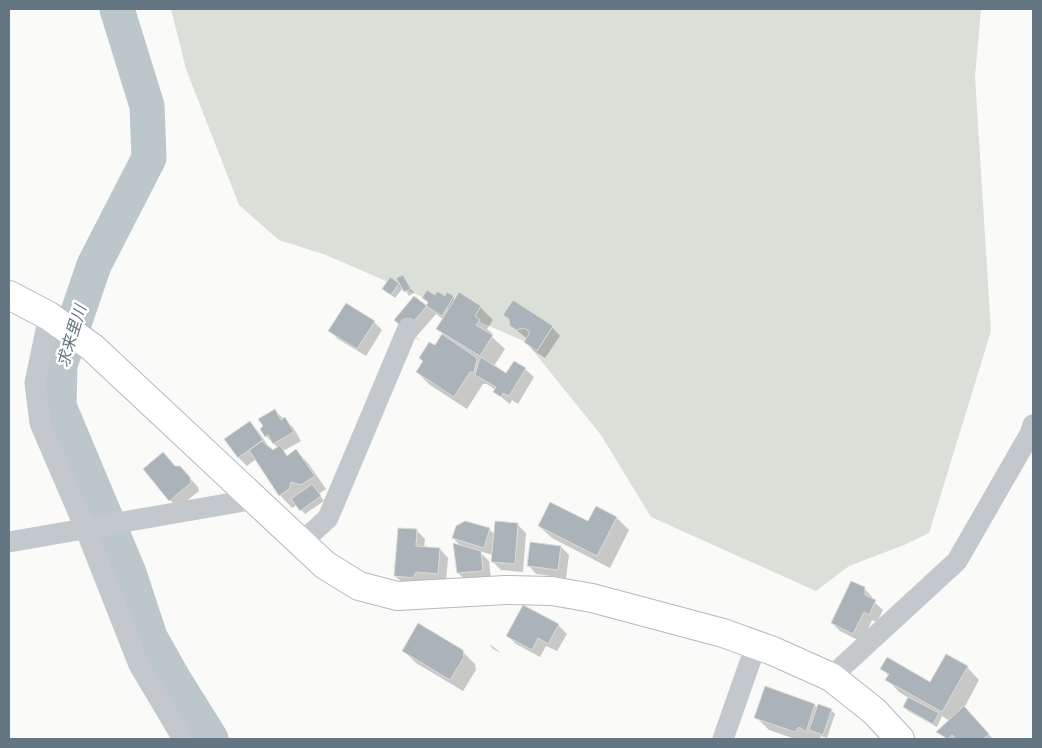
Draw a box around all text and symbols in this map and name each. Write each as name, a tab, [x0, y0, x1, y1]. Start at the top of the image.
water label: 求来里川	[52, 301, 91, 370]

